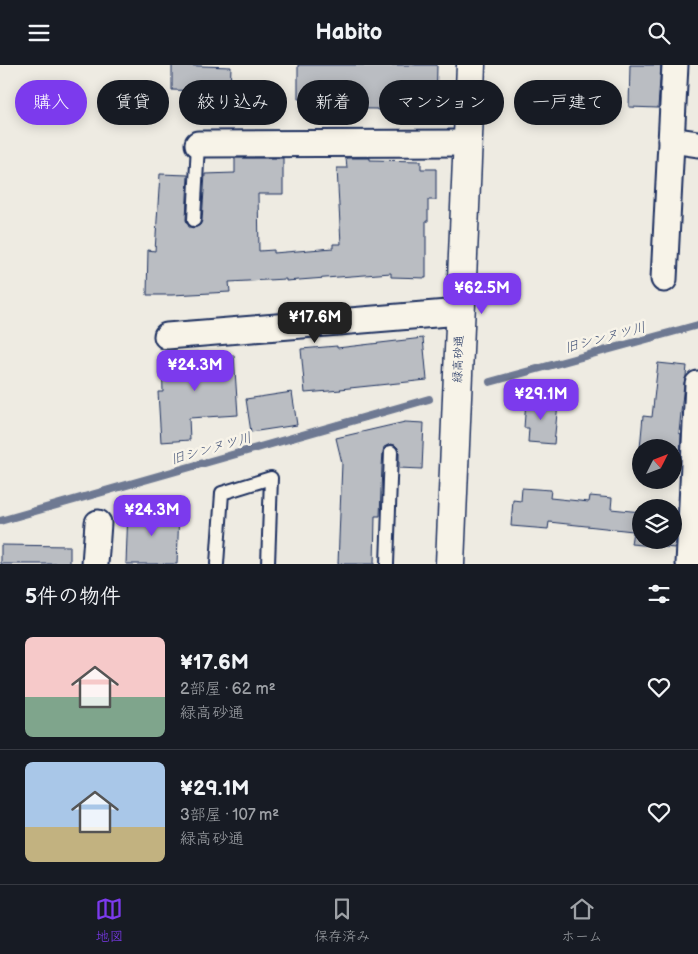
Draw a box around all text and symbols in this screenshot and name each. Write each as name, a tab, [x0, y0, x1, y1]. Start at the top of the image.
icon: menu	[25, 19, 53, 47]
text: Habito	[316, 19, 382, 46]
icon: search	[645, 19, 673, 47]
chip: 購入	[15, 80, 87, 125]
chip: 賃貸	[97, 80, 169, 125]
chip: 絞り込み	[179, 80, 287, 125]
chip: 新着	[297, 80, 369, 125]
chip: マンション	[379, 80, 504, 125]
chip: 一戸建て	[514, 80, 622, 125]
pin: ¥62.5M	[441, 273, 523, 315]
text: ¥62.5M	[454, 279, 510, 298]
pin: ¥17.6M	[274, 301, 356, 344]
text: ¥17.6M	[289, 308, 341, 327]
water label: 旧シンヌツ川	[563, 318, 648, 356]
street label: 緑高砂通	[450, 335, 467, 383]
pin: ¥24.3M	[154, 349, 236, 392]
text: ¥24.3M	[168, 356, 222, 375]
pin: ¥29.1M	[500, 379, 582, 421]
text: ¥29.1M	[515, 385, 567, 404]
water label: 旧シンヌツ川	[169, 429, 254, 468]
north arrow	[632, 439, 682, 489]
map controls	[632, 439, 682, 549]
pin: ¥24.3M	[111, 495, 193, 537]
button: layers	[632, 499, 682, 549]
text: ¥24.3M	[125, 501, 179, 520]
icon: filters	[645, 580, 673, 608]
text: 5件の物件	[25, 584, 121, 609]
text: ¥17.6M	[180, 650, 249, 675]
icon: home	[65, 657, 125, 717]
icon: heart	[645, 673, 673, 701]
text: 2部屋 · 62 m²	[180, 680, 276, 699]
text: 緑高砂通	[180, 704, 244, 723]
text: ¥29.1M	[180, 776, 249, 801]
icon: home	[65, 782, 125, 842]
icon: heart	[645, 798, 673, 826]
text: 3部屋 · 107 m²	[180, 806, 279, 825]
text: 緑高砂通	[180, 830, 244, 849]
tab: 地図	[95, 895, 123, 945]
tab: 保存済み	[314, 895, 370, 945]
tab: ホーム	[561, 895, 603, 945]

